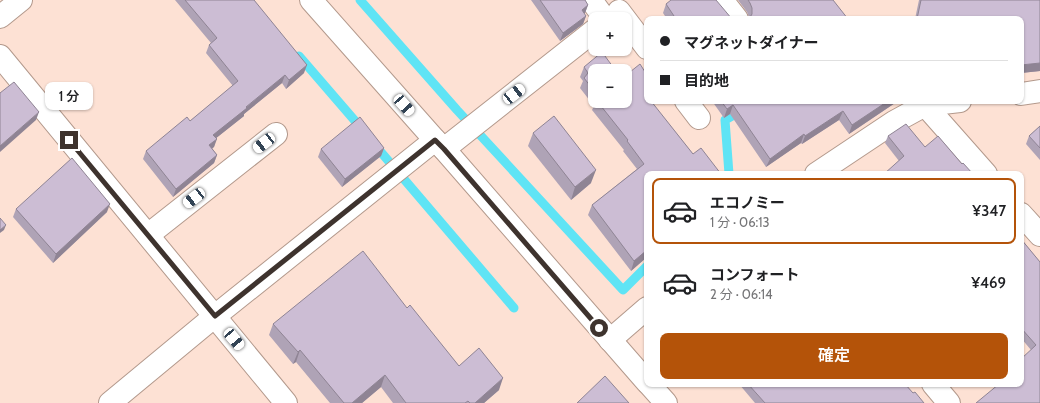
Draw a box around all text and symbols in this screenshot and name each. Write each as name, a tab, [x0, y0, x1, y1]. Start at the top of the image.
map controls	[588, 12, 632, 108]
button: +	[588, 12, 632, 56]
text: マグネットダイナー	[684, 34, 819, 52]
button: −	[588, 64, 632, 108]
text: 目的地	[684, 72, 729, 90]
callout: 1 分	[45, 82, 93, 110]
car	[501, 82, 527, 106]
text: 1 分	[59, 88, 79, 104]
car	[392, 92, 416, 118]
route end	[60, 131, 78, 149]
car	[251, 131, 277, 155]
car	[181, 186, 207, 210]
icon: car	[662, 193, 698, 229]
text: エコノミー	[710, 194, 785, 212]
text: ¥347	[972, 202, 1006, 220]
text: 1 分 · 06:13	[710, 214, 770, 230]
icon: car	[662, 265, 698, 301]
text: コンフォート	[710, 266, 800, 284]
text: ¥469	[971, 274, 1006, 292]
text: 2 分 · 06:14	[710, 286, 773, 302]
route start	[590, 319, 608, 337]
car	[222, 326, 246, 352]
button: 確定	[660, 333, 1008, 379]

